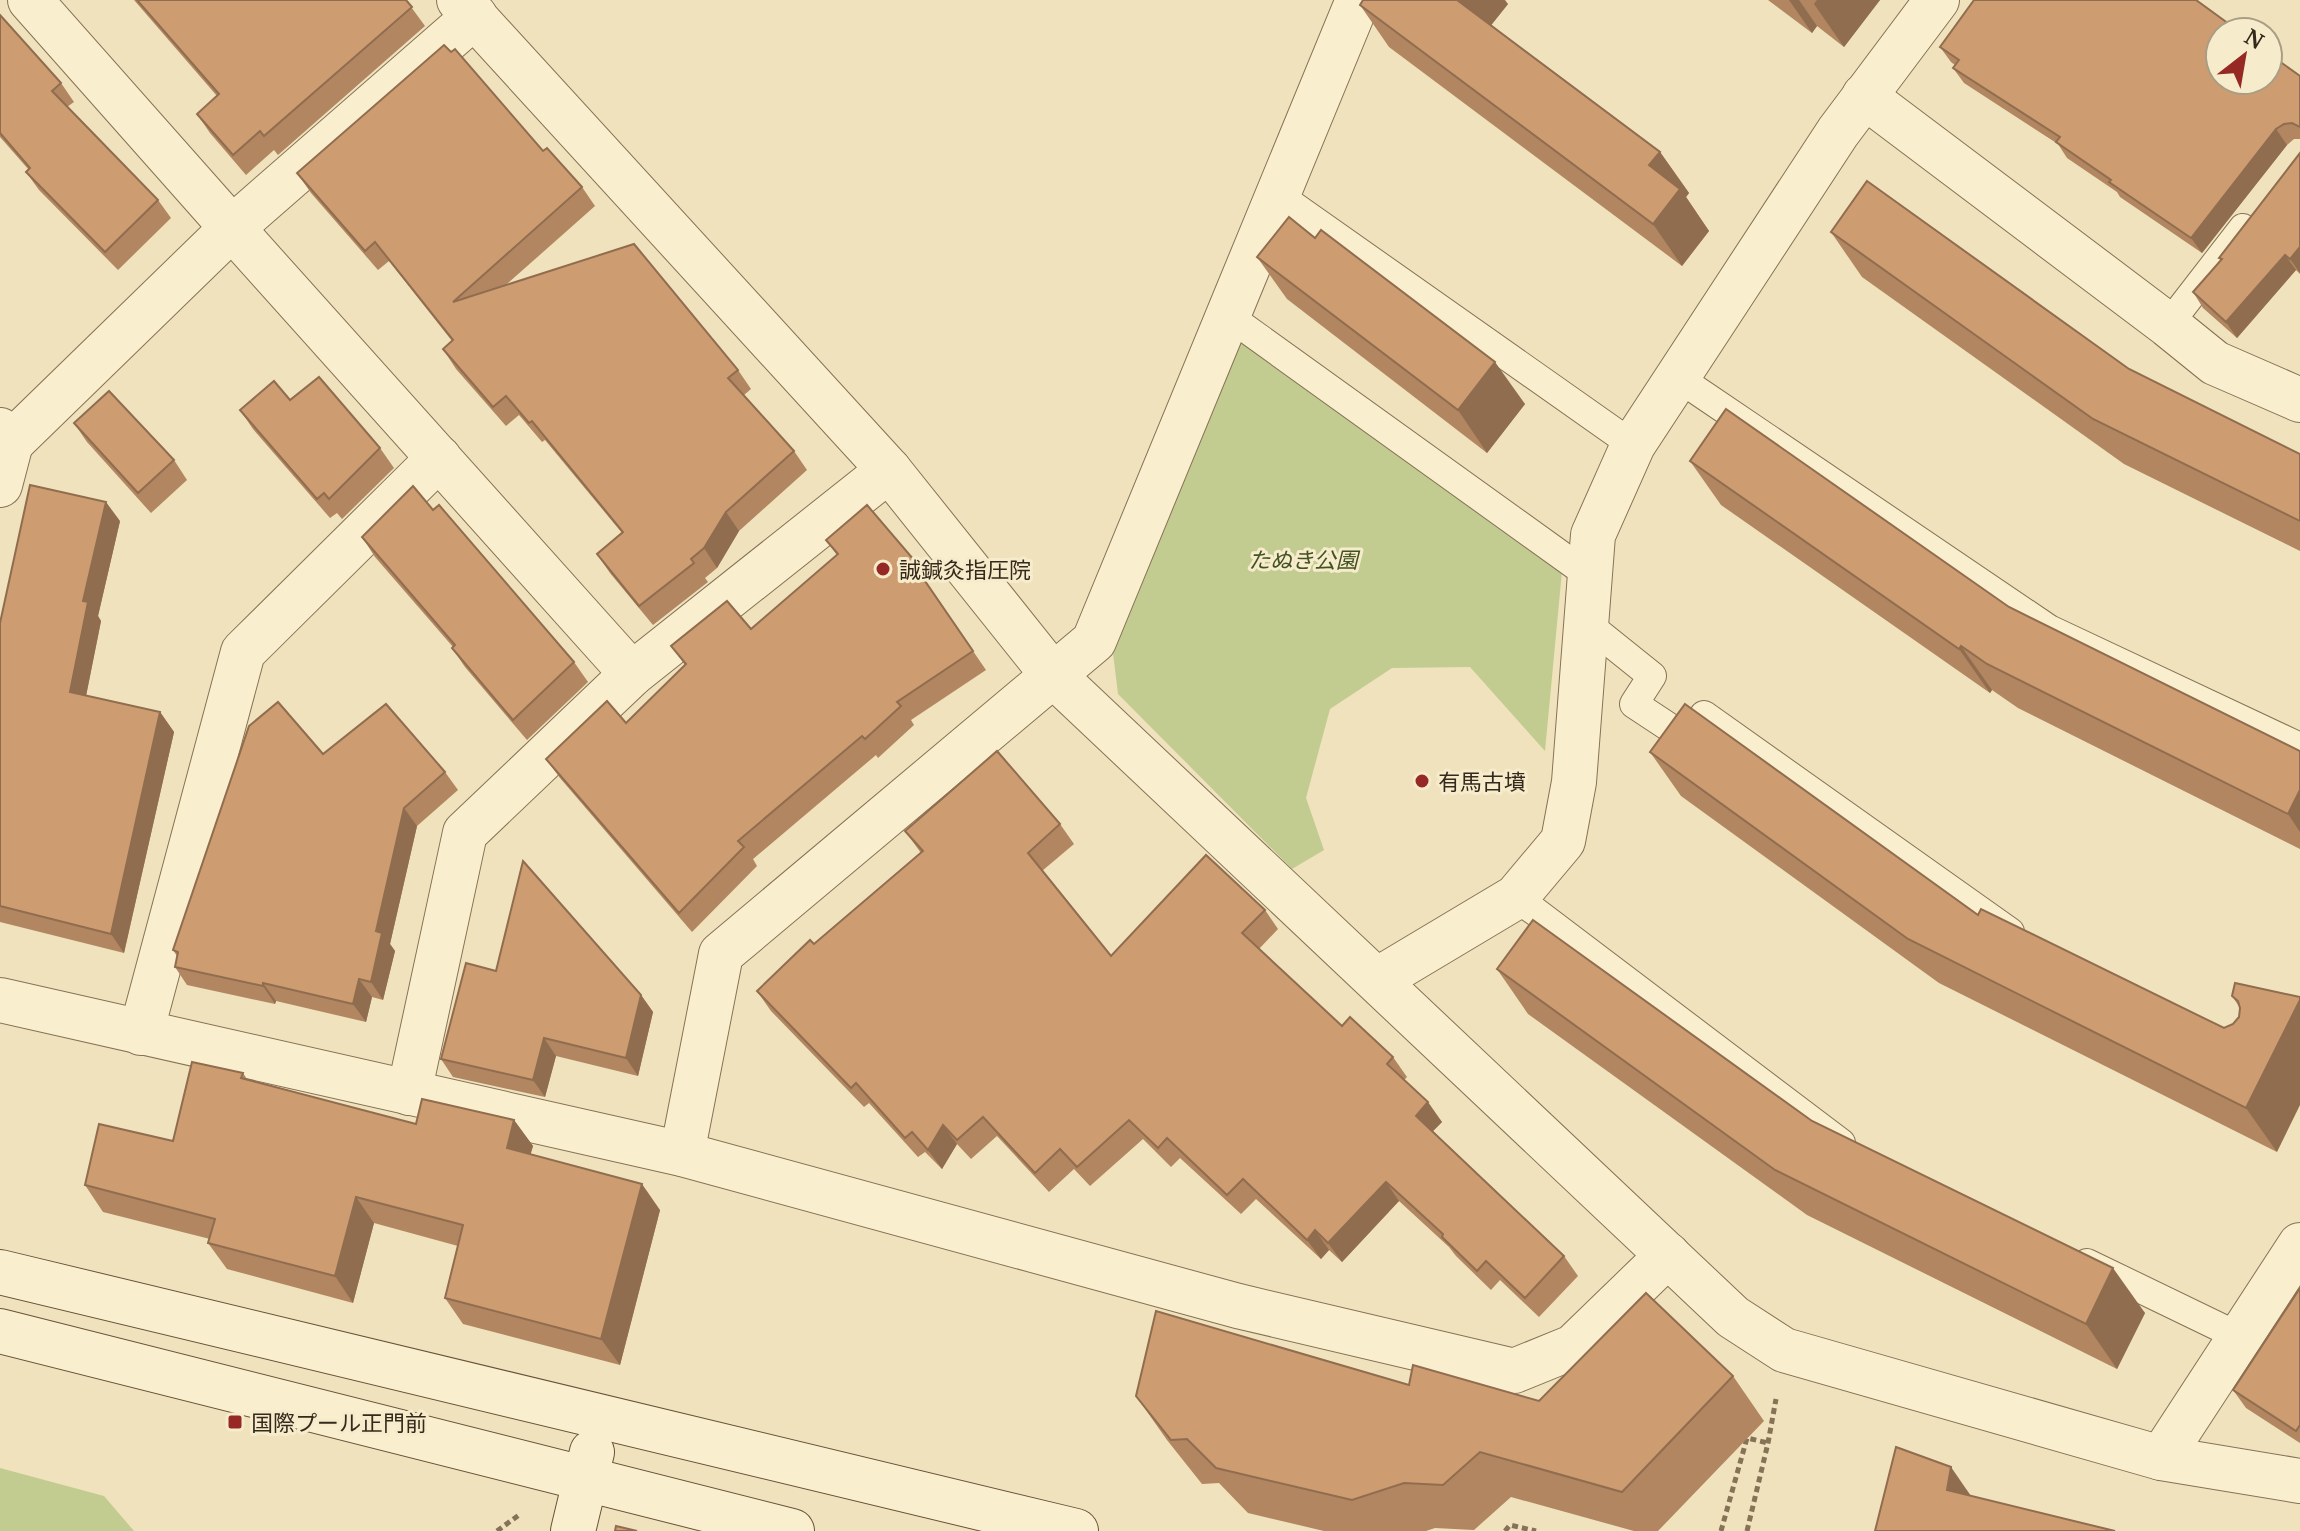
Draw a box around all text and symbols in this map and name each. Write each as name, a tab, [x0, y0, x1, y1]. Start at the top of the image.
north arrow	[2204, 16, 2284, 96]
text: N	[2240, 21, 2270, 55]
park label: たぬき公園	[1248, 544, 1361, 574]
place label: 誠鍼灸指圧院	[899, 554, 1031, 584]
marker: 誠鍼灸指圧院	[874, 560, 892, 578]
place label: 有馬古墳	[1438, 766, 1526, 796]
marker: 有馬古墳	[1413, 772, 1431, 790]
place label: 国際プール正門前	[251, 1407, 427, 1437]
marker: 国際プール正門前	[226, 1413, 244, 1431]

